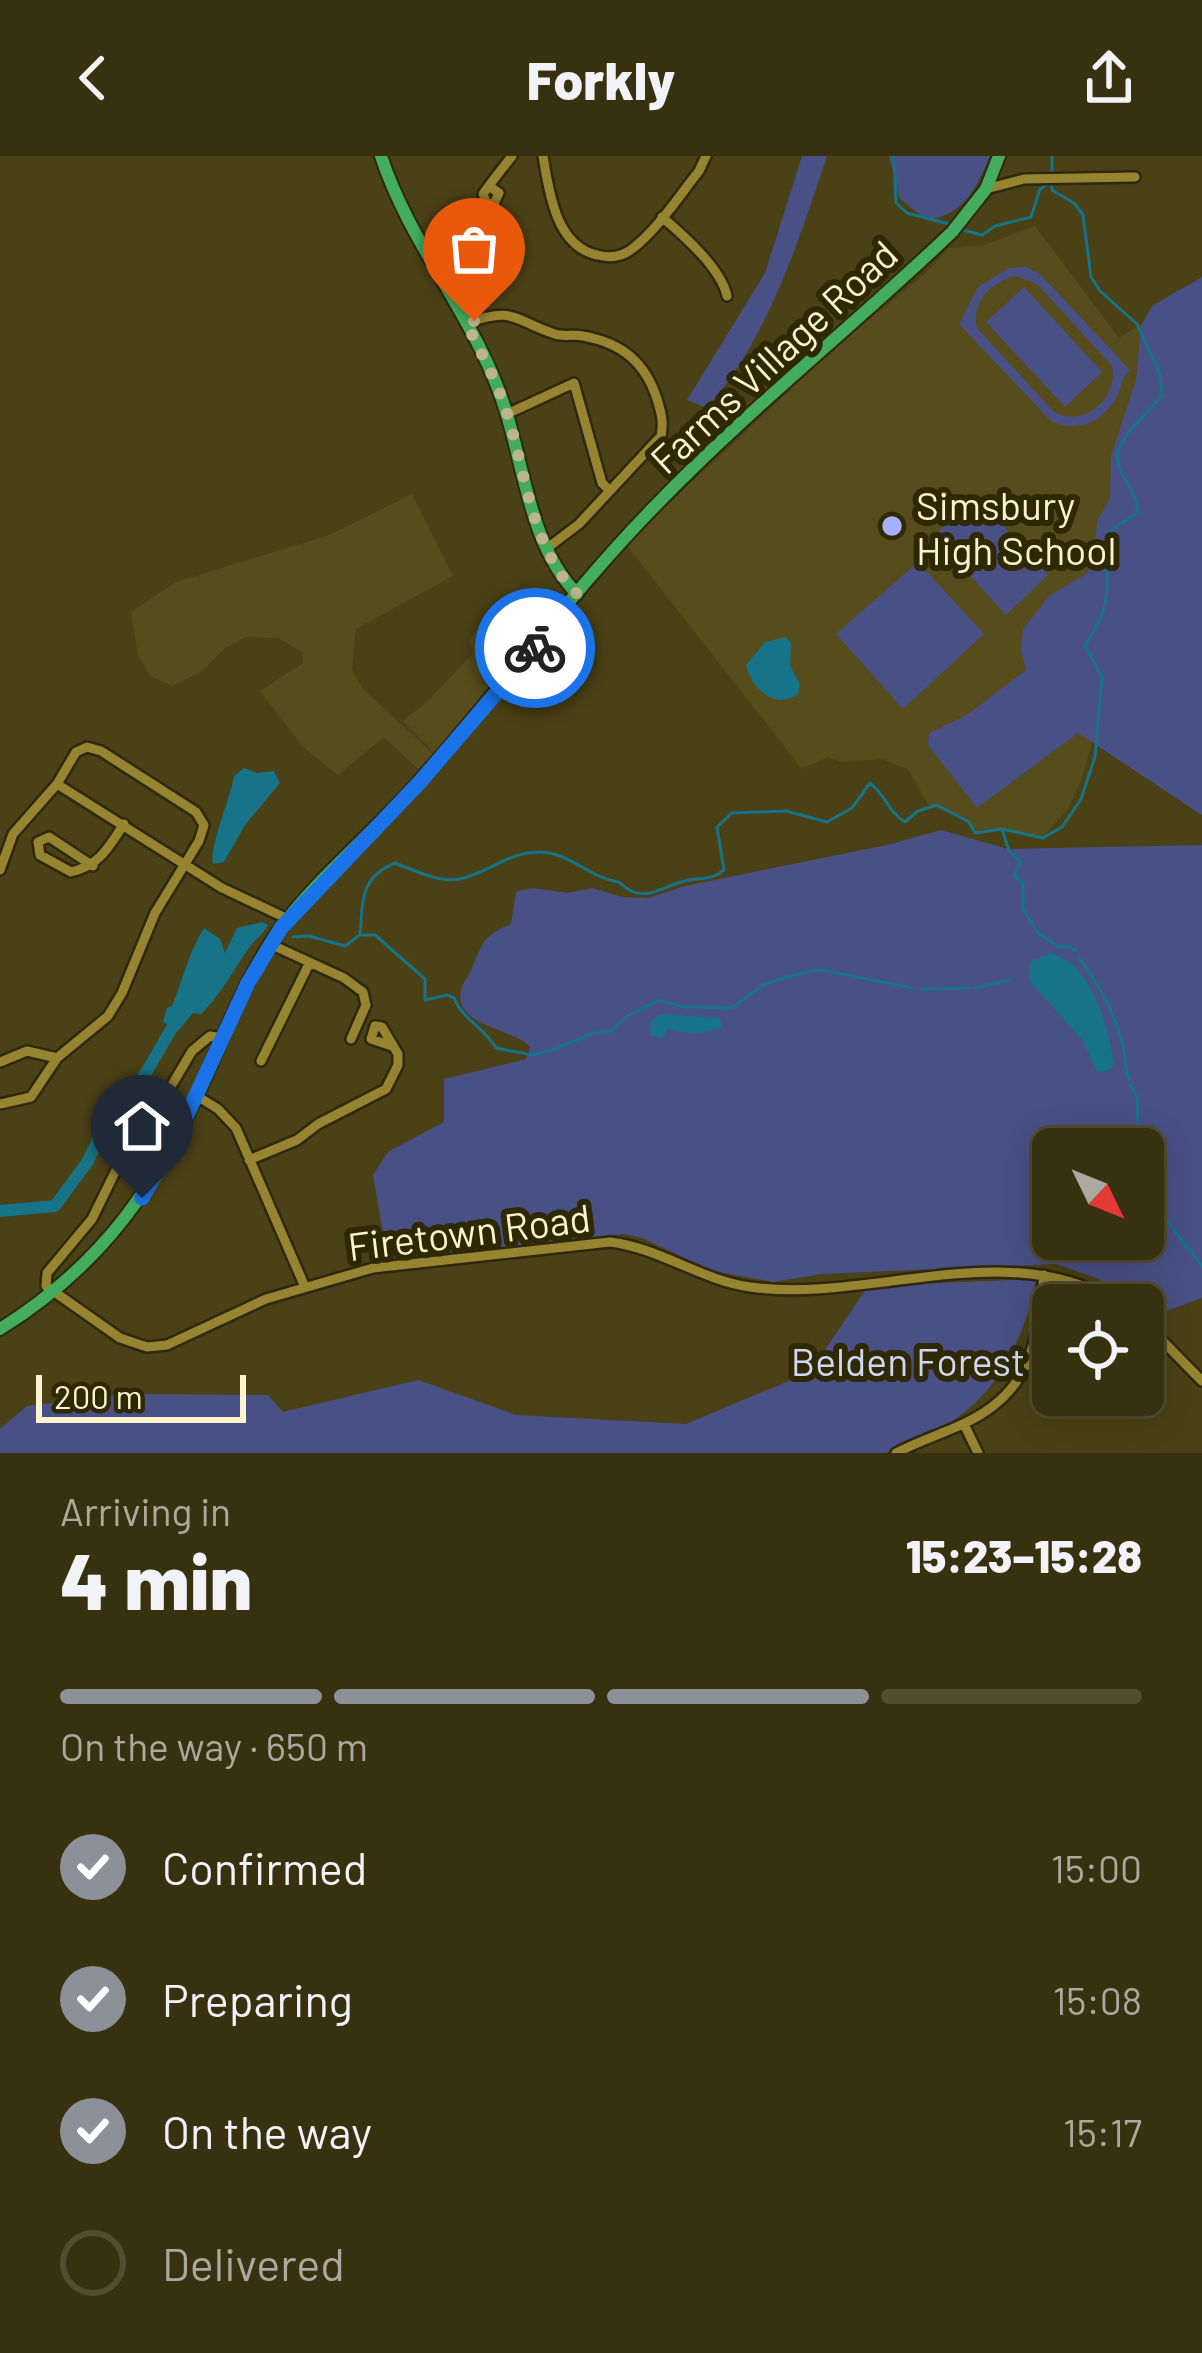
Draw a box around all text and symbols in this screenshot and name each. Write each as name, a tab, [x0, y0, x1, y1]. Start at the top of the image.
icon: back	[60, 45, 126, 111]
icon: share	[1076, 45, 1142, 111]
text: Forkly	[527, 46, 675, 111]
pin	[423, 198, 525, 321]
icon: bag	[441, 216, 507, 282]
street label: Farms Village Road	[640, 230, 906, 482]
place label: Simsbury High School	[916, 481, 1116, 573]
marker: Simsbury High School	[879, 513, 905, 539]
courier	[475, 588, 595, 708]
icon: bike	[502, 615, 568, 681]
pin	[91, 1075, 193, 1198]
icon: home	[109, 1093, 175, 1159]
north arrow	[1032, 1128, 1164, 1260]
map controls	[1032, 1128, 1164, 1416]
street label: Firetown Road	[345, 1193, 593, 1269]
button: locate	[1032, 1284, 1164, 1416]
park label: Belden Forest	[791, 1337, 1025, 1384]
scale bar	[36, 1369, 246, 1422]
text: 200 m	[54, 1376, 143, 1416]
text: Arriving in	[60, 1487, 231, 1534]
text: 15:23–15:28	[906, 1528, 1142, 1582]
text: 4 min	[60, 1532, 253, 1626]
text: On the way · 650 m	[60, 1722, 368, 1769]
icon: check	[60, 1834, 126, 1900]
text: Confirmed	[162, 1840, 367, 1894]
text: 15:00	[1051, 1844, 1142, 1891]
icon: check	[60, 1966, 126, 2032]
text: Preparing	[162, 1972, 353, 2026]
text: 15:08	[1053, 1976, 1142, 2023]
icon: check	[60, 2098, 126, 2164]
text: On the way	[162, 2104, 372, 2158]
text: 15:17	[1063, 2108, 1142, 2155]
text: Delivered	[162, 2236, 345, 2290]

